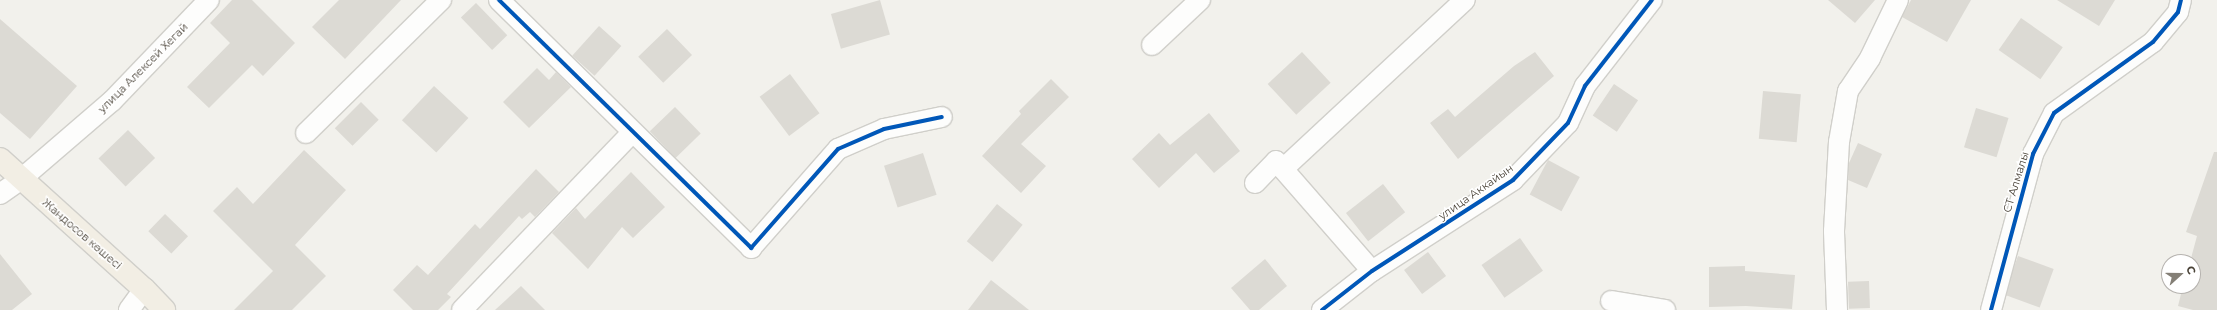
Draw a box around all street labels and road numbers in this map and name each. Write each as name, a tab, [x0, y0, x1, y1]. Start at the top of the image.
street label: улица Алексей Хегай	[95, 20, 191, 116]
street label: СТ Алмалы	[2000, 150, 2032, 214]
street label: улица Аккайын	[1436, 161, 1516, 223]
street label: Жандосов көшесі	[40, 196, 124, 272]

